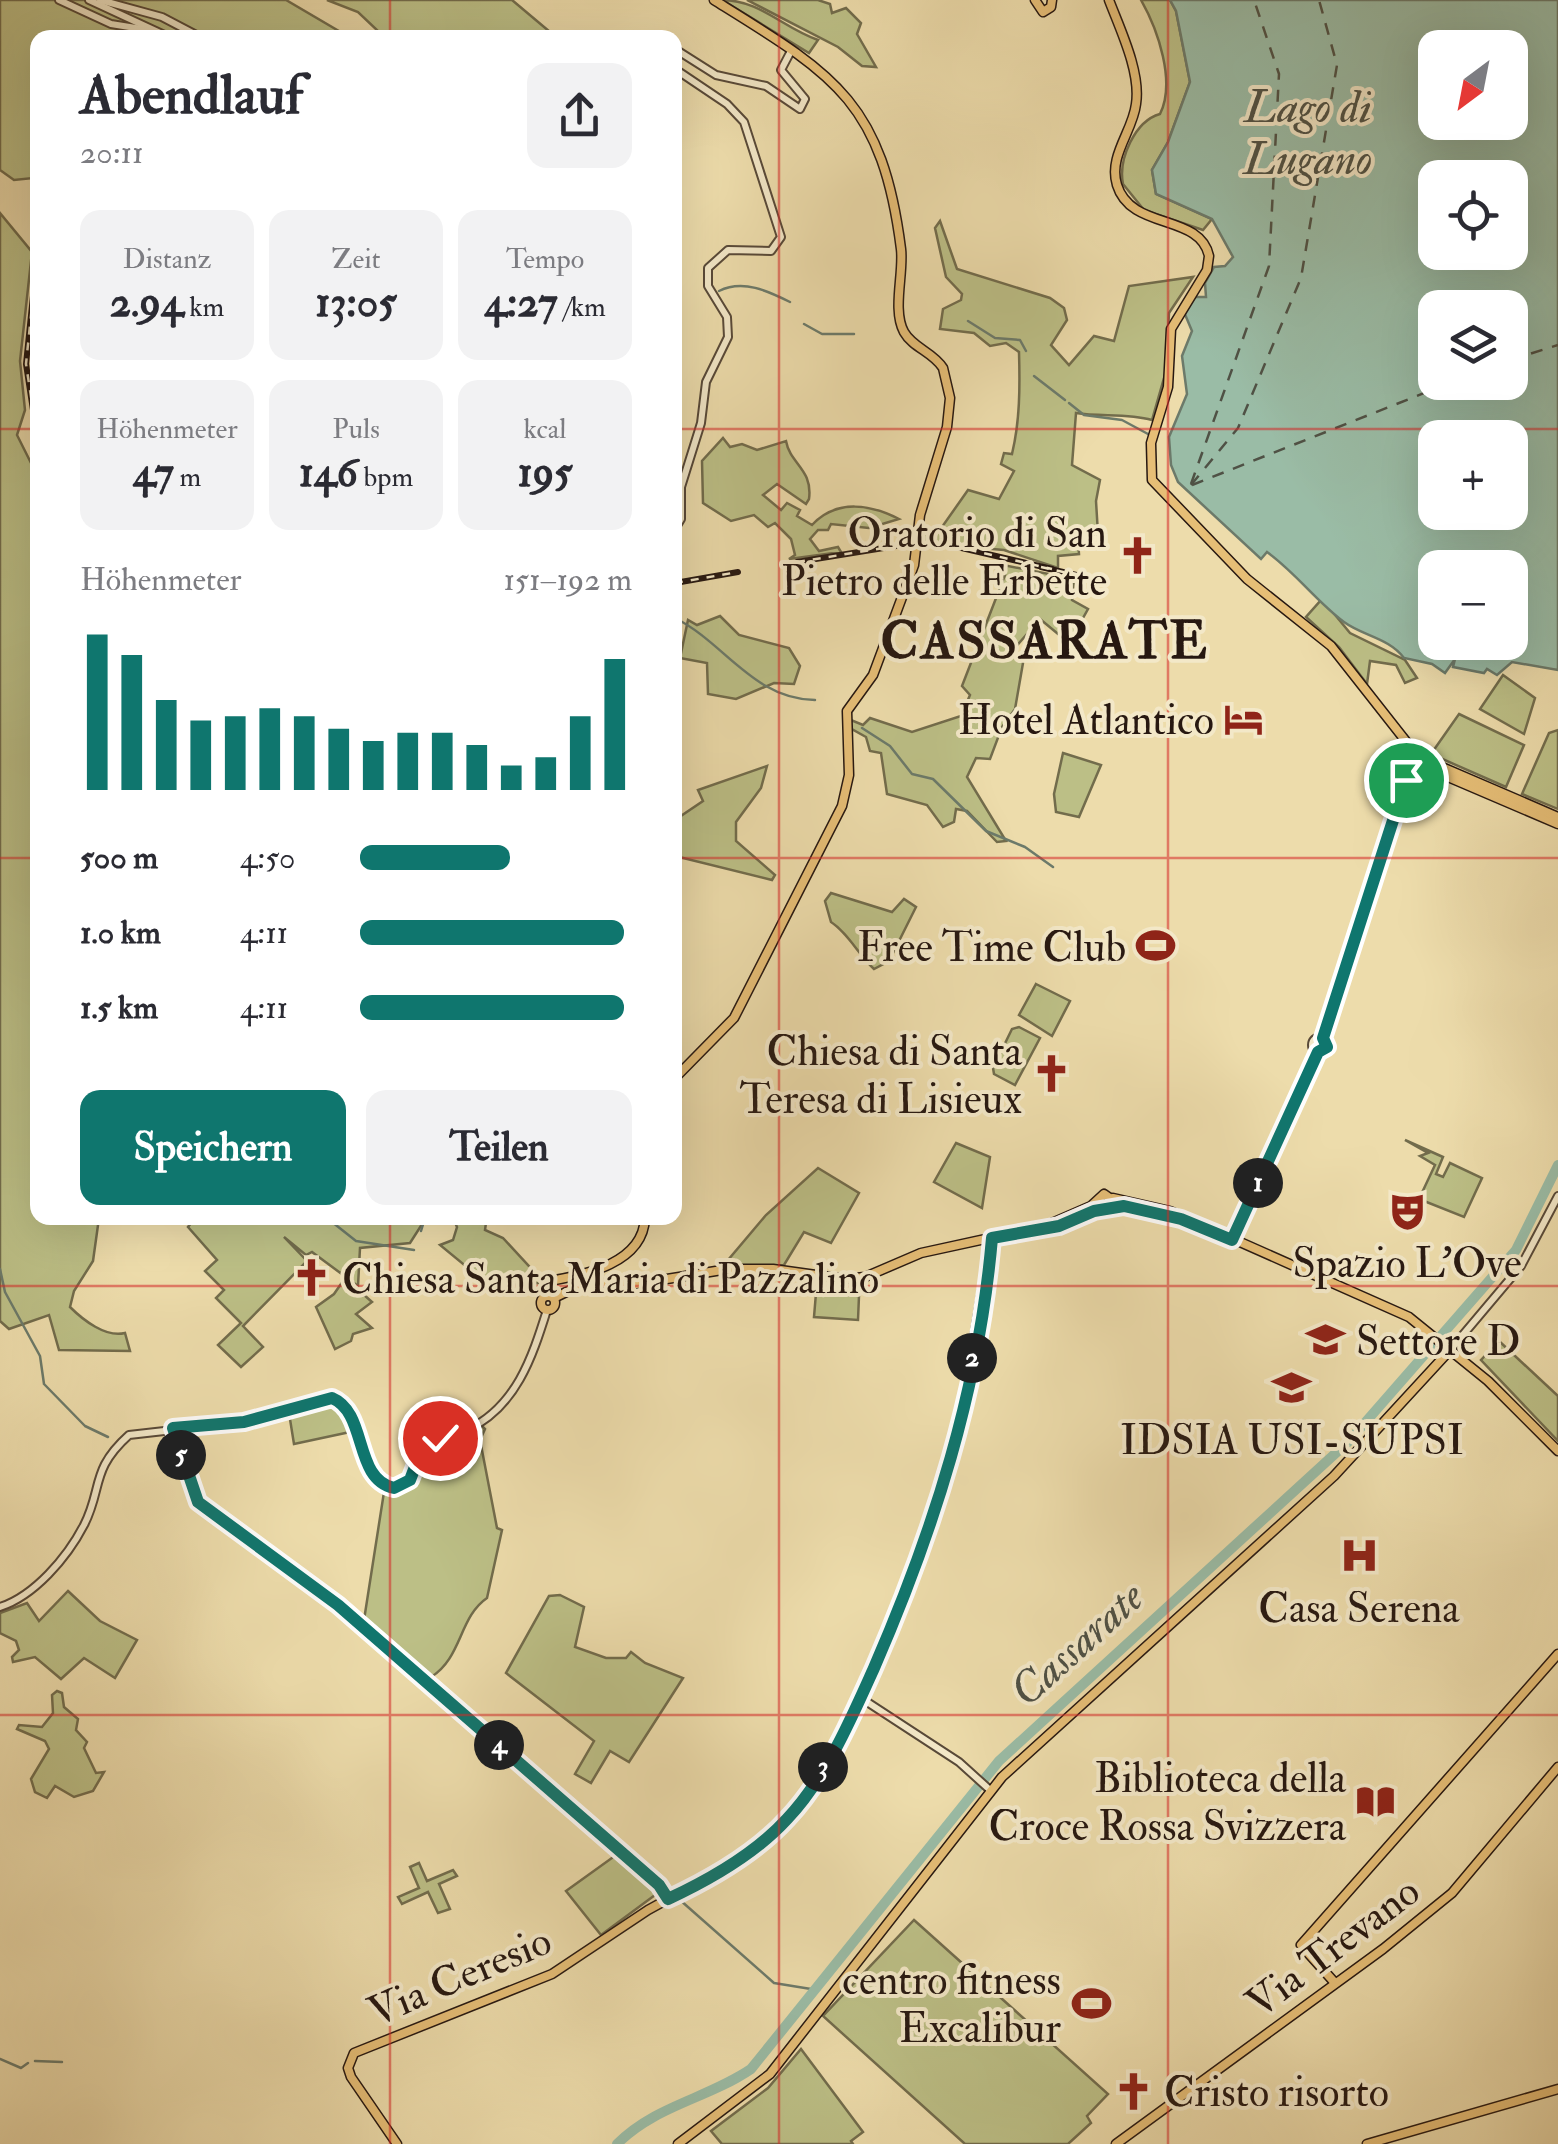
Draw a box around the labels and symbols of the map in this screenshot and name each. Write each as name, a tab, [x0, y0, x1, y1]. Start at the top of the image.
north arrow	[1418, 30, 1528, 140]
water label: Lago di Lugano	[1242, 80, 1372, 188]
place label: Oratorio di San Pietro delle Erbette	[781, 508, 1107, 608]
church icon: Oratorio di San Pietro delle Erbette	[1116, 535, 1158, 577]
district label: CASSARATE	[880, 609, 1210, 674]
place label: Hotel Atlantico	[958, 695, 1214, 747]
hotel icon: Hotel Atlantico	[1223, 698, 1265, 740]
pin	[1364, 738, 1449, 823]
place label: Free Time Club	[857, 922, 1126, 974]
sports icon: Free Time Club	[1135, 925, 1177, 967]
place label: Chiesa di Santa Teresa di Lisieux	[739, 1026, 1023, 1126]
church icon: Chiesa di Santa Teresa di Lisieux	[1031, 1053, 1073, 1095]
pin: 1	[1233, 1158, 1283, 1208]
theatre icon: Spazio L'Ove	[1386, 1190, 1428, 1232]
place label: Spazio L'Ove	[1292, 1238, 1522, 1290]
place label: Chiesa Santa Maria di Pazzalino	[342, 1254, 879, 1306]
church icon: Chiesa Santa Maria di Pazzalino	[291, 1257, 333, 1299]
place label: Settore D	[1356, 1316, 1520, 1368]
school or university icon: Settore D	[1305, 1319, 1347, 1361]
pin: 2	[947, 1333, 997, 1383]
school or university icon: IDSIA USI-SUPSI	[1271, 1367, 1313, 1409]
pin	[398, 1396, 483, 1481]
place label: IDSIA USI-SUPSI	[1120, 1415, 1464, 1467]
pin: 5	[156, 1430, 206, 1480]
hospital icon: Casa Serena	[1338, 1535, 1380, 1577]
water label: Cassarate	[999, 1569, 1157, 1719]
place label: Casa Serena	[1258, 1583, 1460, 1635]
pin: 4	[474, 1720, 524, 1770]
pin: 3	[798, 1742, 848, 1792]
place label: Biblioteca della Croce Rossa Svizzera	[989, 1753, 1347, 1853]
library icon: Biblioteca della Croce Rossa Svizzera	[1355, 1780, 1397, 1822]
street label: Via Trevano	[1236, 1866, 1430, 2030]
street label: Via Ceresio	[360, 1915, 559, 2039]
place label: centro fitness Excalibur	[842, 1955, 1061, 2055]
sports icon: centro fitness Excalibur	[1070, 1982, 1112, 2024]
place label: Cristo risorto	[1164, 2067, 1389, 2119]
church icon: Cristo risorto	[1113, 2070, 1155, 2112]

